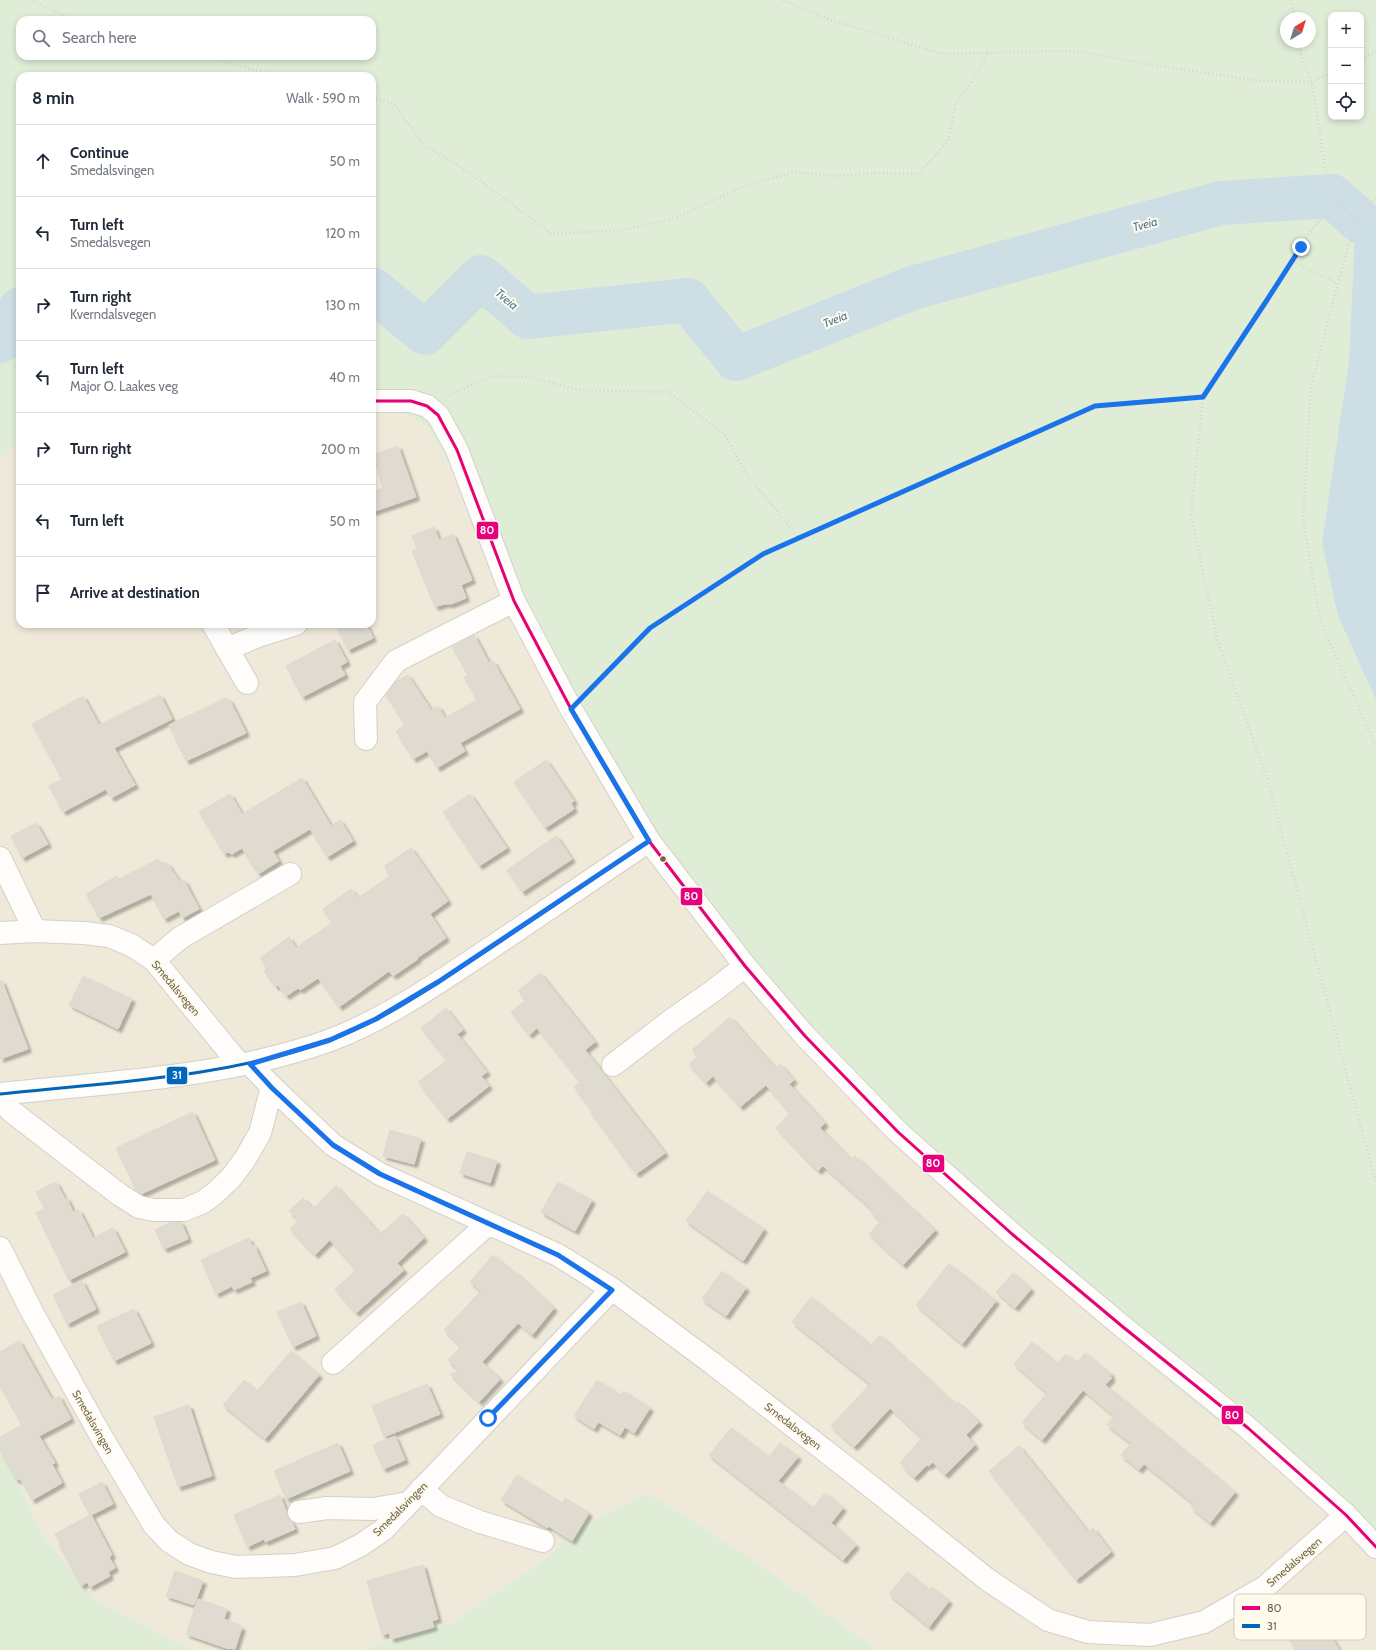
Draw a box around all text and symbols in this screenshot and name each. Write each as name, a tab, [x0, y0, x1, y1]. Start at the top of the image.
north arrow	[1280, 12, 1316, 48]
map controls	[1328, 12, 1364, 120]
button: +	[1328, 12, 1364, 48]
search box	[16, 16, 376, 60]
icon: search	[30, 27, 52, 49]
text: Search here	[62, 29, 137, 47]
button: −	[1328, 48, 1364, 84]
button: locate	[1328, 84, 1364, 120]
text: 8 min	[32, 88, 74, 108]
text: Walk · 590 m	[286, 90, 360, 106]
text: Continue	[70, 144, 129, 162]
icon: ahead	[32, 150, 54, 172]
text: 50 m	[330, 153, 360, 169]
text: Smedalsvingen	[70, 162, 154, 178]
water label: Tveia	[1131, 213, 1159, 235]
text: Turn left	[70, 216, 124, 234]
icon: left	[32, 222, 54, 244]
text: 120 m	[326, 225, 360, 241]
text: Smedalsvegen	[70, 234, 151, 250]
route end	[1292, 238, 1310, 256]
water label: Tveia	[493, 285, 521, 313]
text: Turn right	[70, 288, 131, 306]
icon: right	[32, 294, 54, 316]
text: 130 m	[325, 297, 360, 313]
text: Kverndalsvegen	[70, 306, 156, 322]
water label: Tveia	[821, 307, 849, 331]
text: Turn left	[70, 360, 124, 378]
icon: left	[32, 366, 54, 388]
text: 40 m	[329, 369, 360, 385]
text: Major O. Laakes veg	[70, 378, 178, 394]
icon: right	[32, 438, 54, 460]
text: Turn right	[70, 440, 131, 458]
text: 200 m	[321, 441, 360, 457]
icon: left	[32, 510, 54, 532]
text: Turn left	[70, 512, 124, 530]
text: 50 m	[330, 513, 360, 529]
line badge: 80	[476, 521, 499, 540]
text: 80	[480, 523, 494, 537]
icon: arrive	[32, 582, 54, 604]
text: Arrive at destination	[70, 584, 200, 602]
unlabelled marker	[658, 854, 668, 864]
line badge: 80	[680, 887, 703, 906]
text: 80	[684, 889, 698, 903]
street label: Smedalsvegen	[149, 957, 203, 1019]
line badge: 31	[166, 1066, 188, 1085]
text: 31	[172, 1068, 182, 1082]
line badge: 80	[922, 1154, 945, 1173]
text: 80	[926, 1156, 940, 1170]
street label: Smedalsvingen	[69, 1388, 117, 1456]
street label: Smedalsvegen	[762, 1399, 824, 1453]
line badge: 80	[1221, 1405, 1244, 1425]
text: 80	[1225, 1408, 1239, 1422]
route start	[479, 1409, 497, 1427]
street label: Smedalsvingen	[370, 1479, 430, 1539]
street label: Smedalsvegen	[1264, 1534, 1324, 1590]
legend	[1234, 1594, 1366, 1640]
text: 80	[1267, 1601, 1282, 1615]
text: 31	[1267, 1619, 1277, 1633]

